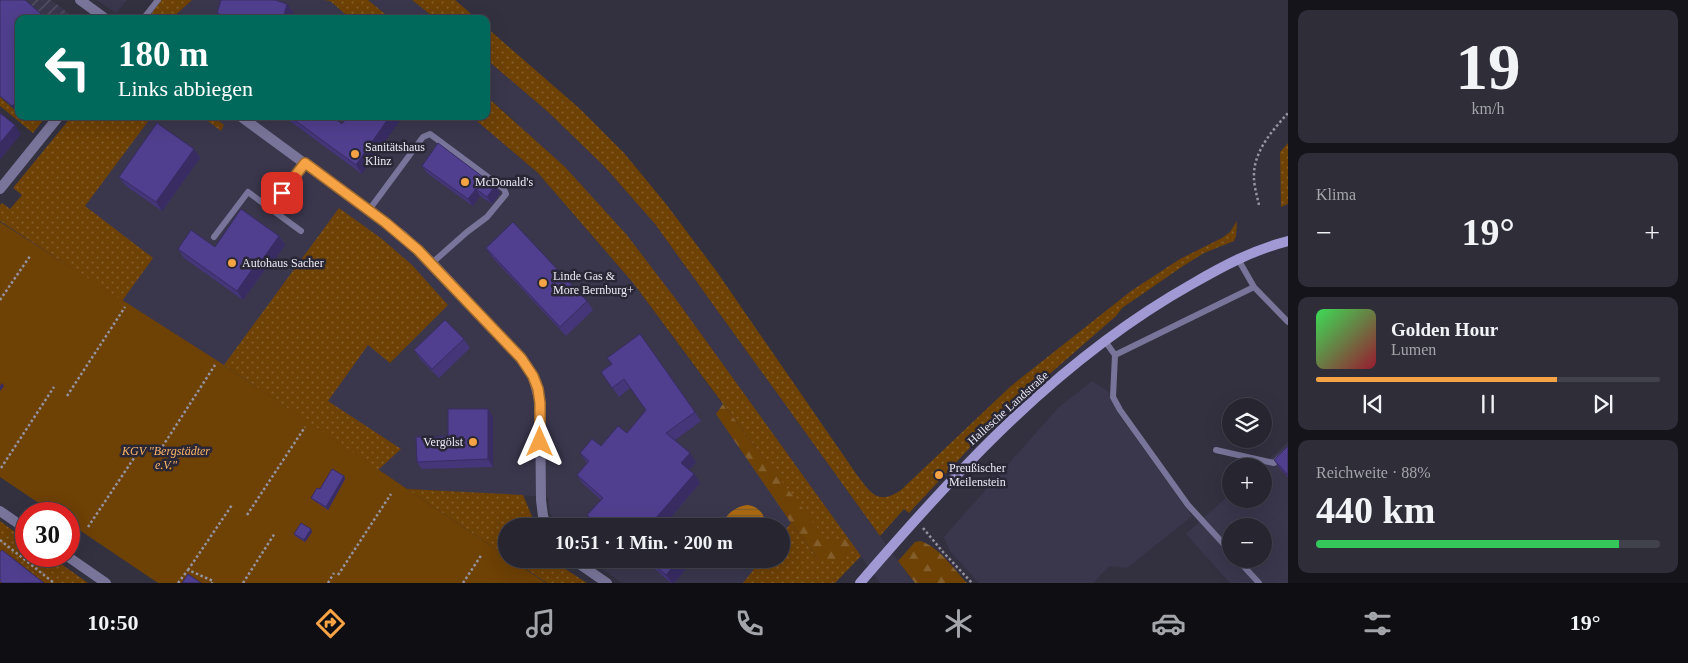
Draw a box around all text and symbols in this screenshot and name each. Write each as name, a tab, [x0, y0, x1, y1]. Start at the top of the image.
text: 19	[1456, 31, 1521, 103]
icon: left	[35, 35, 100, 100]
text: 180 m	[118, 35, 208, 74]
text: Links abbiegen	[118, 76, 253, 101]
text: km/h	[1472, 100, 1504, 117]
place label: Sanitätshaus Klinz	[365, 140, 425, 168]
marker: Sanitätshaus Klinz	[349, 148, 361, 160]
pin	[261, 172, 303, 214]
place label: McDonald's	[475, 175, 533, 189]
marker: McDonald's	[459, 176, 471, 188]
icon: arrive	[268, 179, 296, 207]
text: Klima	[1316, 186, 1356, 203]
text: 19°	[1461, 211, 1515, 253]
text: −	[1316, 217, 1332, 248]
text: +	[1644, 217, 1660, 248]
place label: Autohaus Sacher	[242, 256, 324, 270]
marker: Autohaus Sacher	[226, 257, 238, 269]
place label: Linde Gas & More Bernburg+	[553, 269, 634, 297]
marker: Linde Gas & More Bernburg+	[537, 277, 549, 289]
text: Golden Hour	[1391, 319, 1498, 340]
text: Lumen	[1391, 341, 1436, 358]
street label: Hallesche Landstraße	[965, 368, 1051, 448]
icon: previous	[1359, 390, 1387, 418]
icon: pause	[1474, 390, 1502, 418]
icon: next	[1589, 390, 1617, 418]
map controls	[1222, 398, 1272, 568]
button: layers	[1222, 398, 1272, 448]
position arrow	[513, 415, 565, 467]
place label: Vergölst	[423, 435, 464, 449]
marker: Vergölst	[467, 436, 479, 448]
park label: KGV "Bergstädter e.V."	[121, 444, 210, 472]
button: +	[1222, 458, 1272, 508]
place label: Preußischer Meilenstein	[949, 461, 1006, 489]
text: Reichweite · 88%	[1316, 464, 1431, 481]
marker: Preußischer Meilenstein	[933, 469, 945, 481]
text: 440 km	[1316, 489, 1435, 531]
speed limit sign: 30	[15, 502, 80, 567]
button: −	[1222, 518, 1272, 568]
text: 10:51 · 1 Min. · 200 m	[555, 532, 733, 553]
icon: directions	[313, 606, 348, 641]
icon: music	[523, 606, 558, 641]
icon: phone	[732, 606, 767, 641]
icon: climate	[941, 606, 976, 641]
icon: car	[1151, 606, 1186, 641]
icon: filters	[1360, 606, 1395, 641]
text: 10:50	[87, 610, 139, 635]
text: 19°	[1570, 610, 1601, 635]

